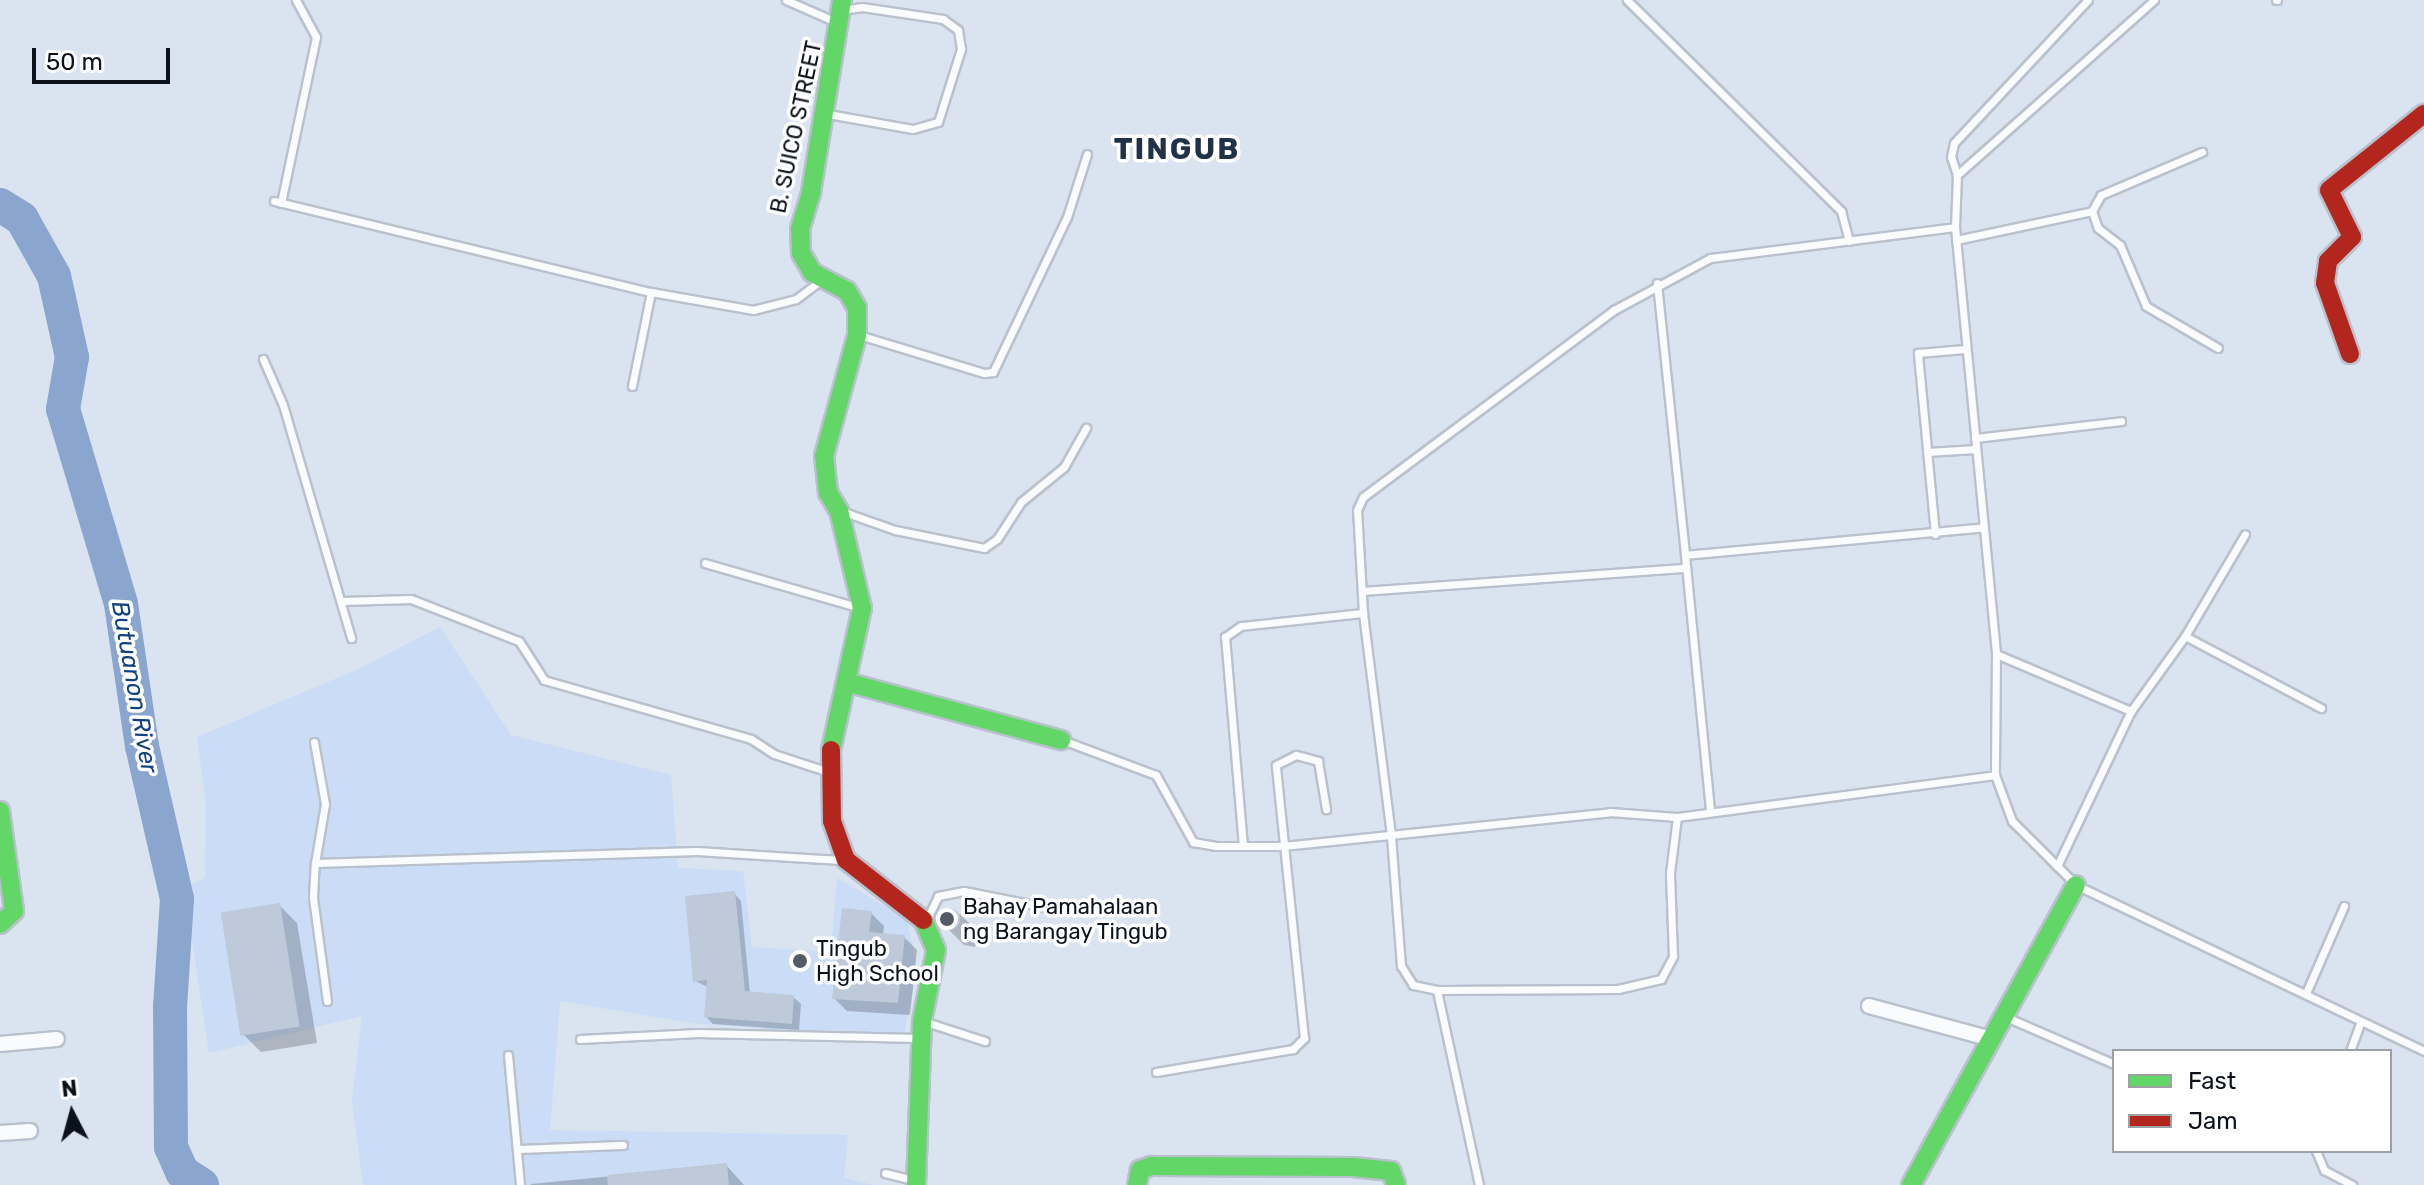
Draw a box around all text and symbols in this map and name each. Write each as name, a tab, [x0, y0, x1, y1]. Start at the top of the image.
scale bar	[36, 32, 174, 82]
street label: B. SUICO STREET	[765, 38, 827, 216]
text: 50 m	[46, 48, 103, 76]
district label: TINGUB	[1114, 131, 1240, 167]
water label: Butuanon River	[105, 599, 163, 775]
place label: Bahay Pamahalaan ng Barangay Tingub	[963, 893, 1169, 944]
marker: Bahay Pamahalaan ng Barangay Tingub	[938, 910, 956, 928]
place label: Tingub High School	[816, 935, 939, 986]
marker: Tingub High School	[791, 952, 809, 970]
legend	[2112, 1049, 2392, 1153]
text: Fast	[2188, 1067, 2236, 1095]
north arrow	[32, 1073, 112, 1153]
text: N	[60, 1074, 79, 1103]
text: Jam	[2188, 1107, 2238, 1135]

